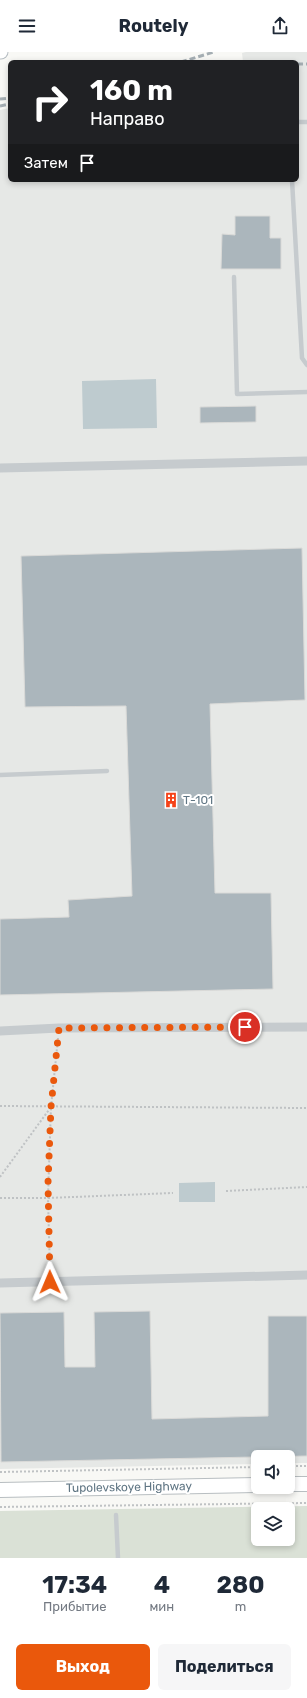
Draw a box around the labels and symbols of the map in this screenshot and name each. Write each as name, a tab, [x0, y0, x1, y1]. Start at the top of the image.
building icon: Т-101	[162, 791, 180, 809]
place label: Т-101	[183, 793, 213, 807]
pin	[228, 1010, 262, 1044]
position arrow	[29, 1261, 71, 1303]
street label: Tupolevskoye Highway	[66, 1479, 193, 1495]

